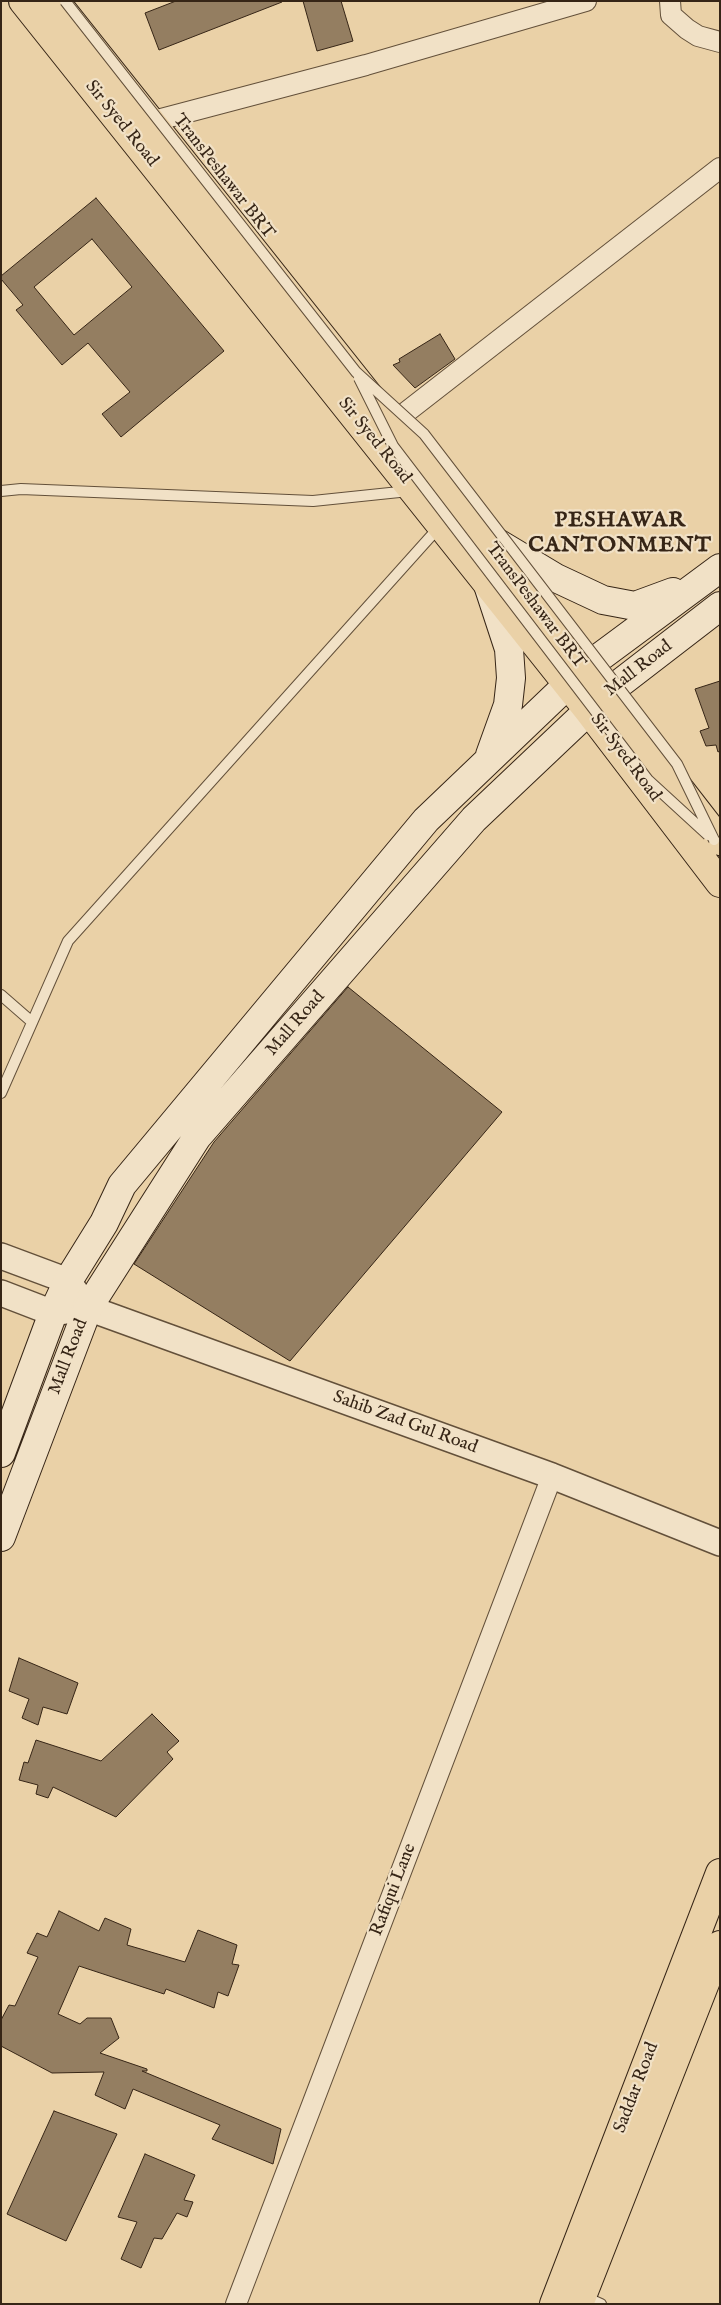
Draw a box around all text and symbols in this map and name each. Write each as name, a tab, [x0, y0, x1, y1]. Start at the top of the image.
street label: Sir Syed Road	[80, 77, 162, 171]
street label: TransPeshawar BRT	[168, 110, 278, 244]
street label: Sir Syed Road	[333, 394, 415, 488]
district label: PESHAWAR CANTONMENT	[527, 508, 713, 560]
street label: TransPeshawar BRT	[481, 539, 589, 673]
street label: Mall Road	[601, 636, 677, 702]
street label: Sir Syed Road	[585, 710, 665, 806]
street label: Mall Road	[262, 987, 330, 1061]
street label: Mall Road	[45, 1316, 93, 1398]
street label: Sahib Zad Gul Road	[330, 1387, 480, 1459]
street label: Rafiqui Lane	[366, 1841, 422, 1939]
street label: Saddar Road	[610, 2040, 664, 2136]

